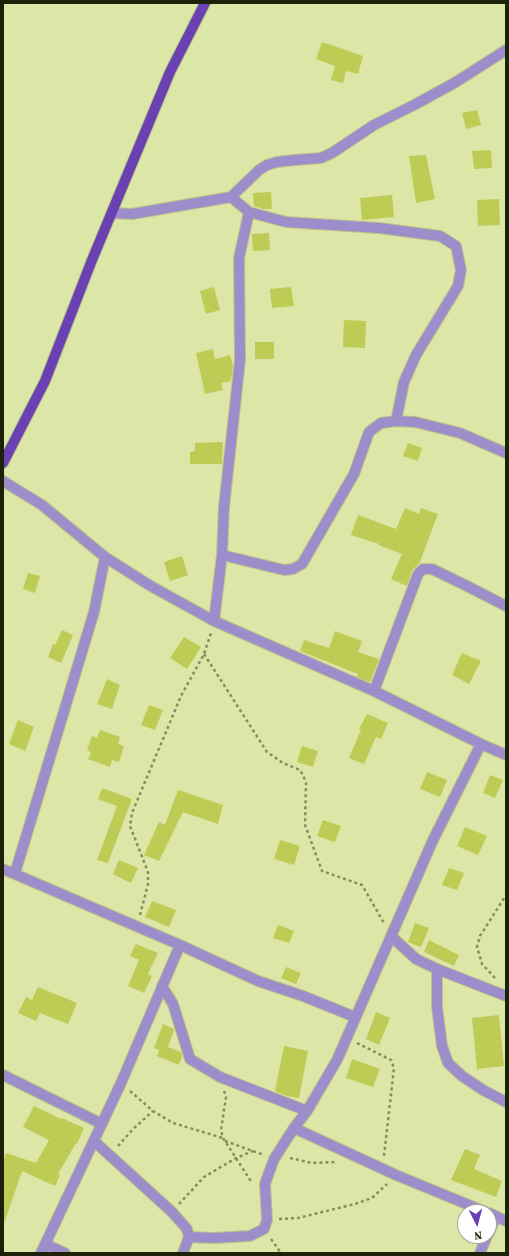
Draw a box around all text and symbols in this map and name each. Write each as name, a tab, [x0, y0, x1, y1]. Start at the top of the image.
north arrow	[457, 1204, 497, 1244]
text: N	[473, 1228, 483, 1243]

